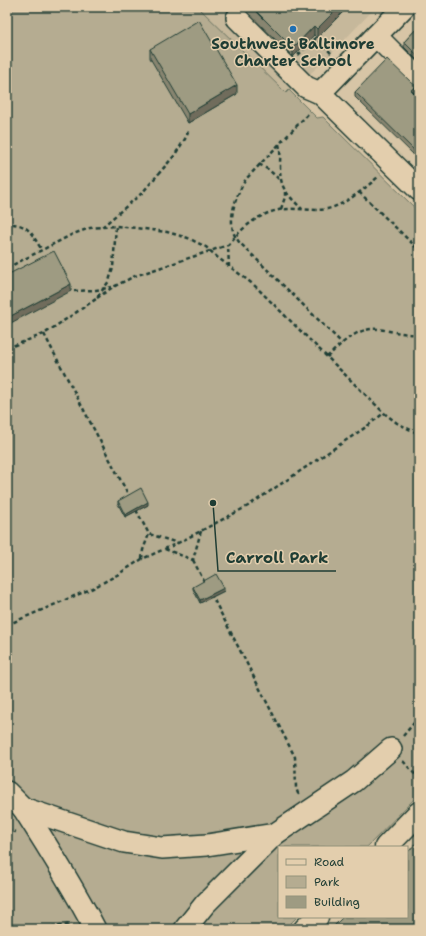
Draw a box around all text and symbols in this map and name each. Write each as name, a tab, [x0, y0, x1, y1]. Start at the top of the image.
marker: Southwest Baltimore Charter School	[288, 24, 298, 34]
place label: Southwest Baltimore Charter School	[211, 34, 375, 71]
callout: Carroll Park	[218, 543, 336, 571]
text: Carroll Park	[226, 547, 328, 568]
legend	[278, 846, 408, 918]
text: Road	[314, 854, 345, 870]
text: Park	[314, 874, 340, 890]
text: Building	[314, 894, 360, 910]

